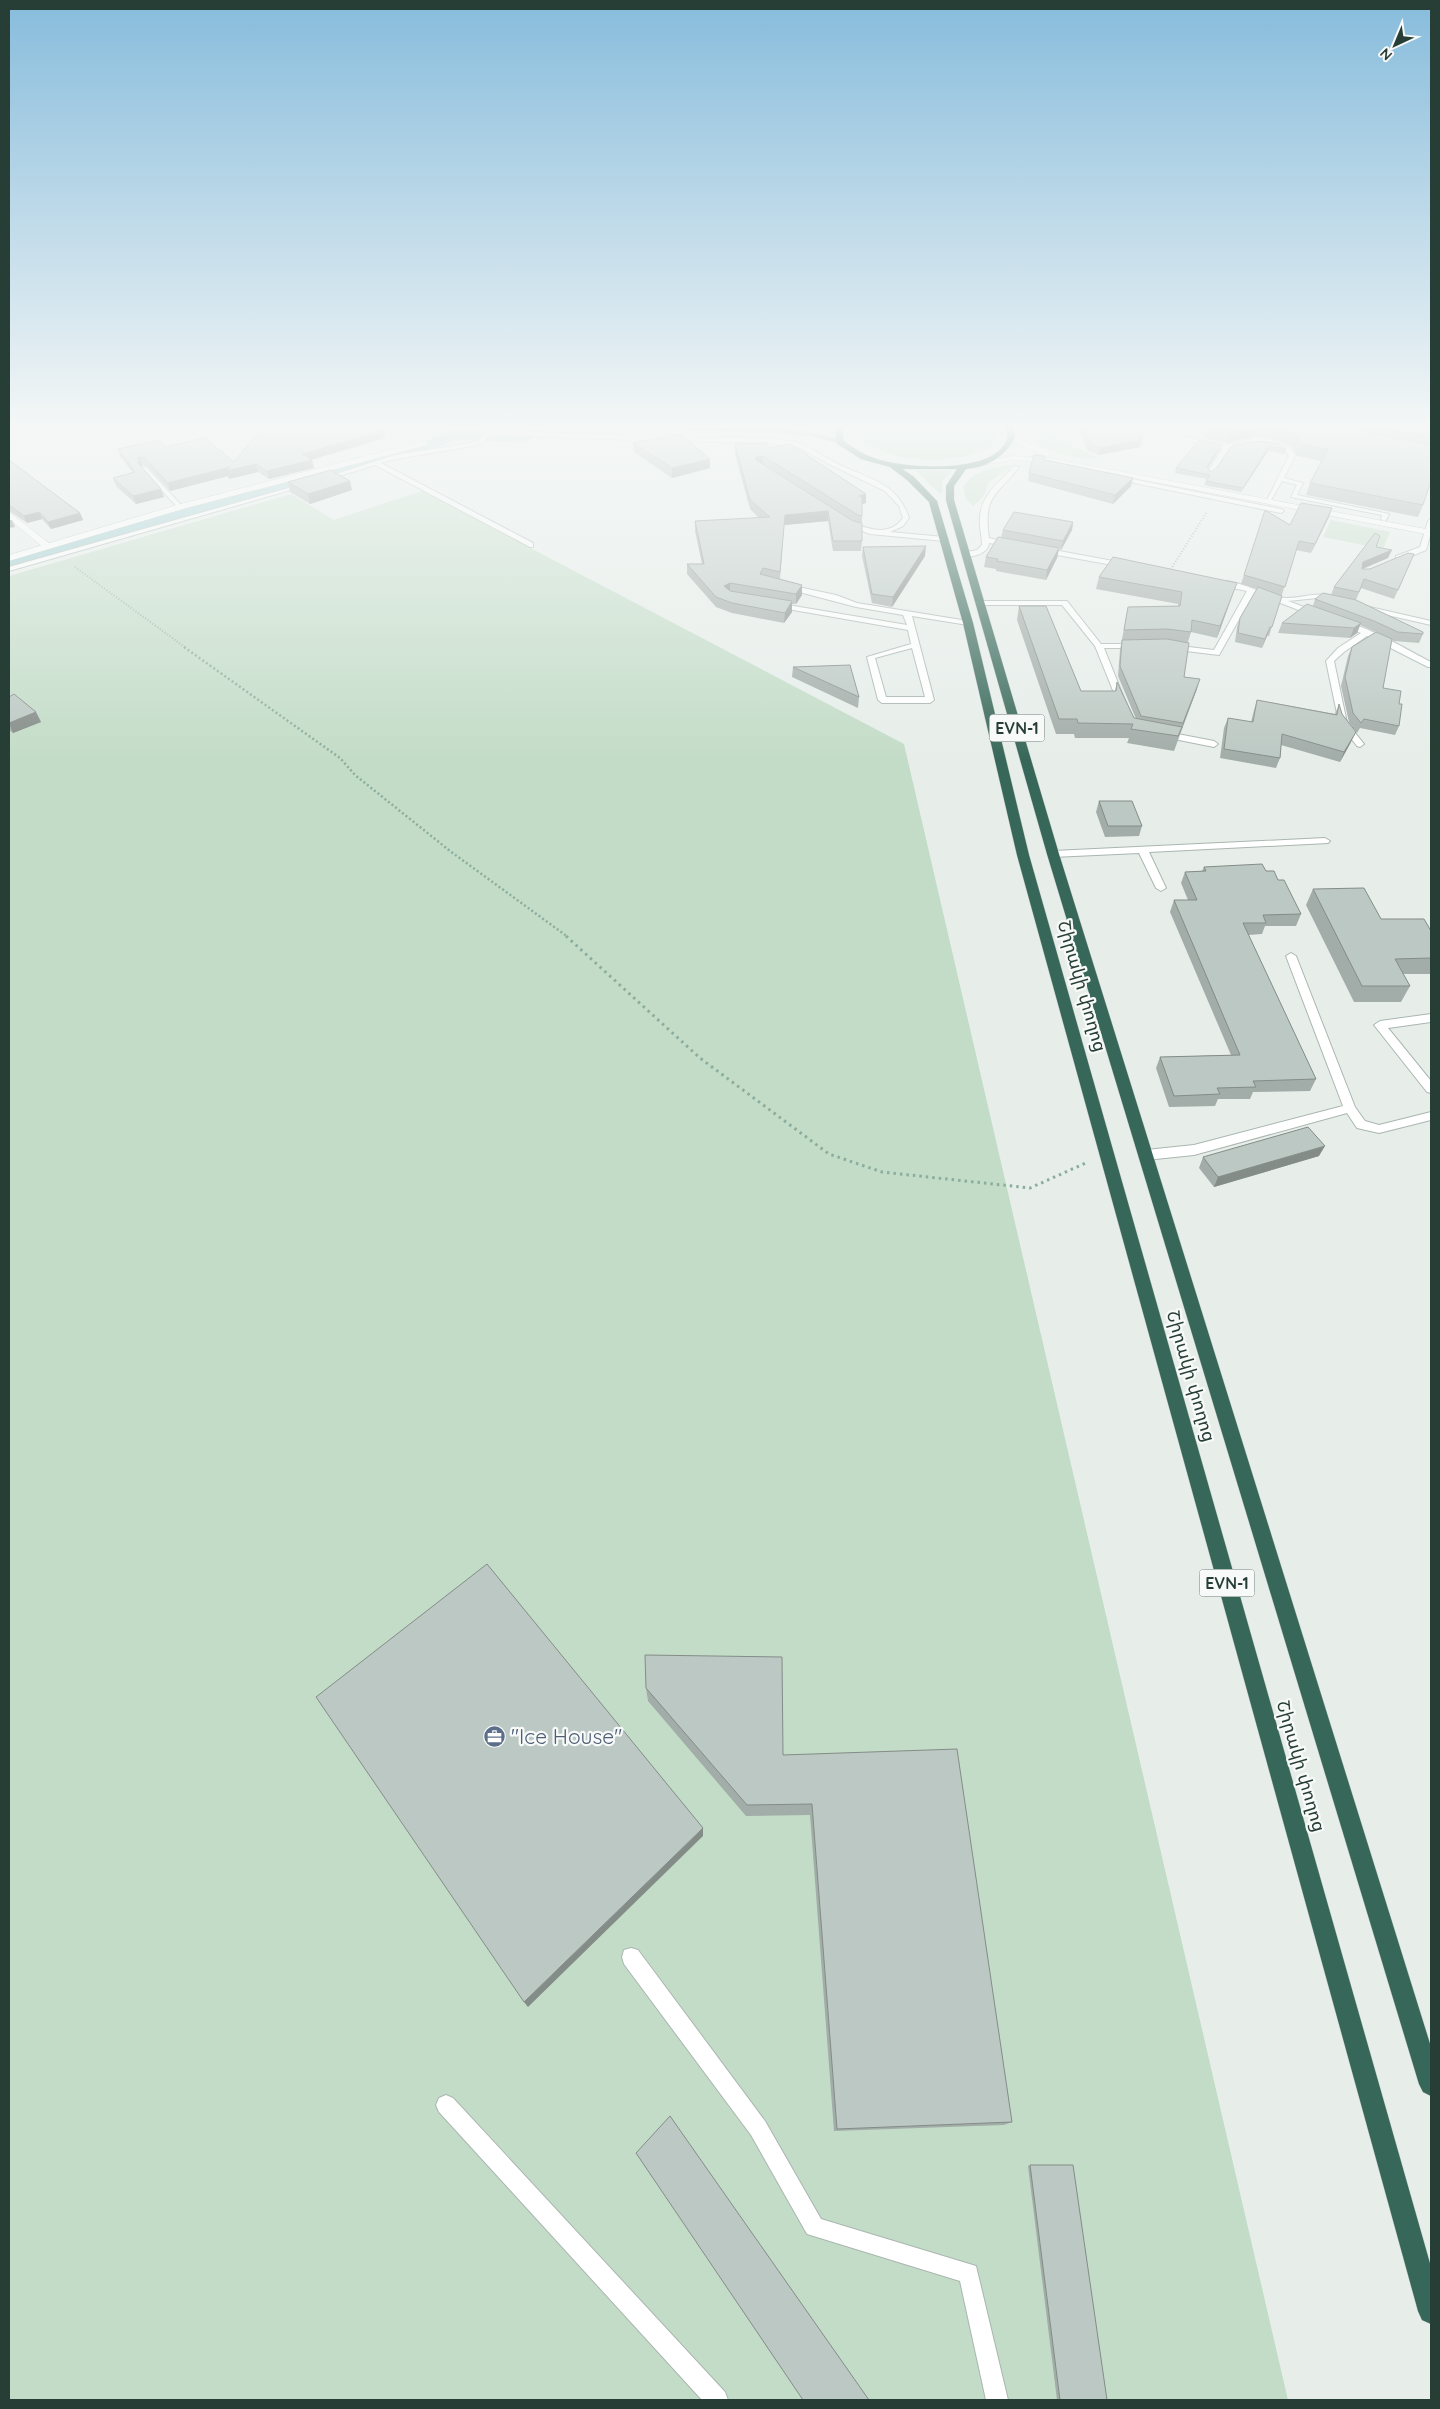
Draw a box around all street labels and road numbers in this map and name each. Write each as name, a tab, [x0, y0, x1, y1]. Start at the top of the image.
road number: EVN-1	[990, 714, 1044, 741]
street label: Շիրակի փողոց	[1053, 918, 1112, 1054]
street label: Շիրակի փողոց	[1162, 1308, 1221, 1444]
road number: EVN-1	[1200, 1570, 1254, 1596]
street label: Շիրակի փողոց	[1272, 1698, 1331, 1834]

